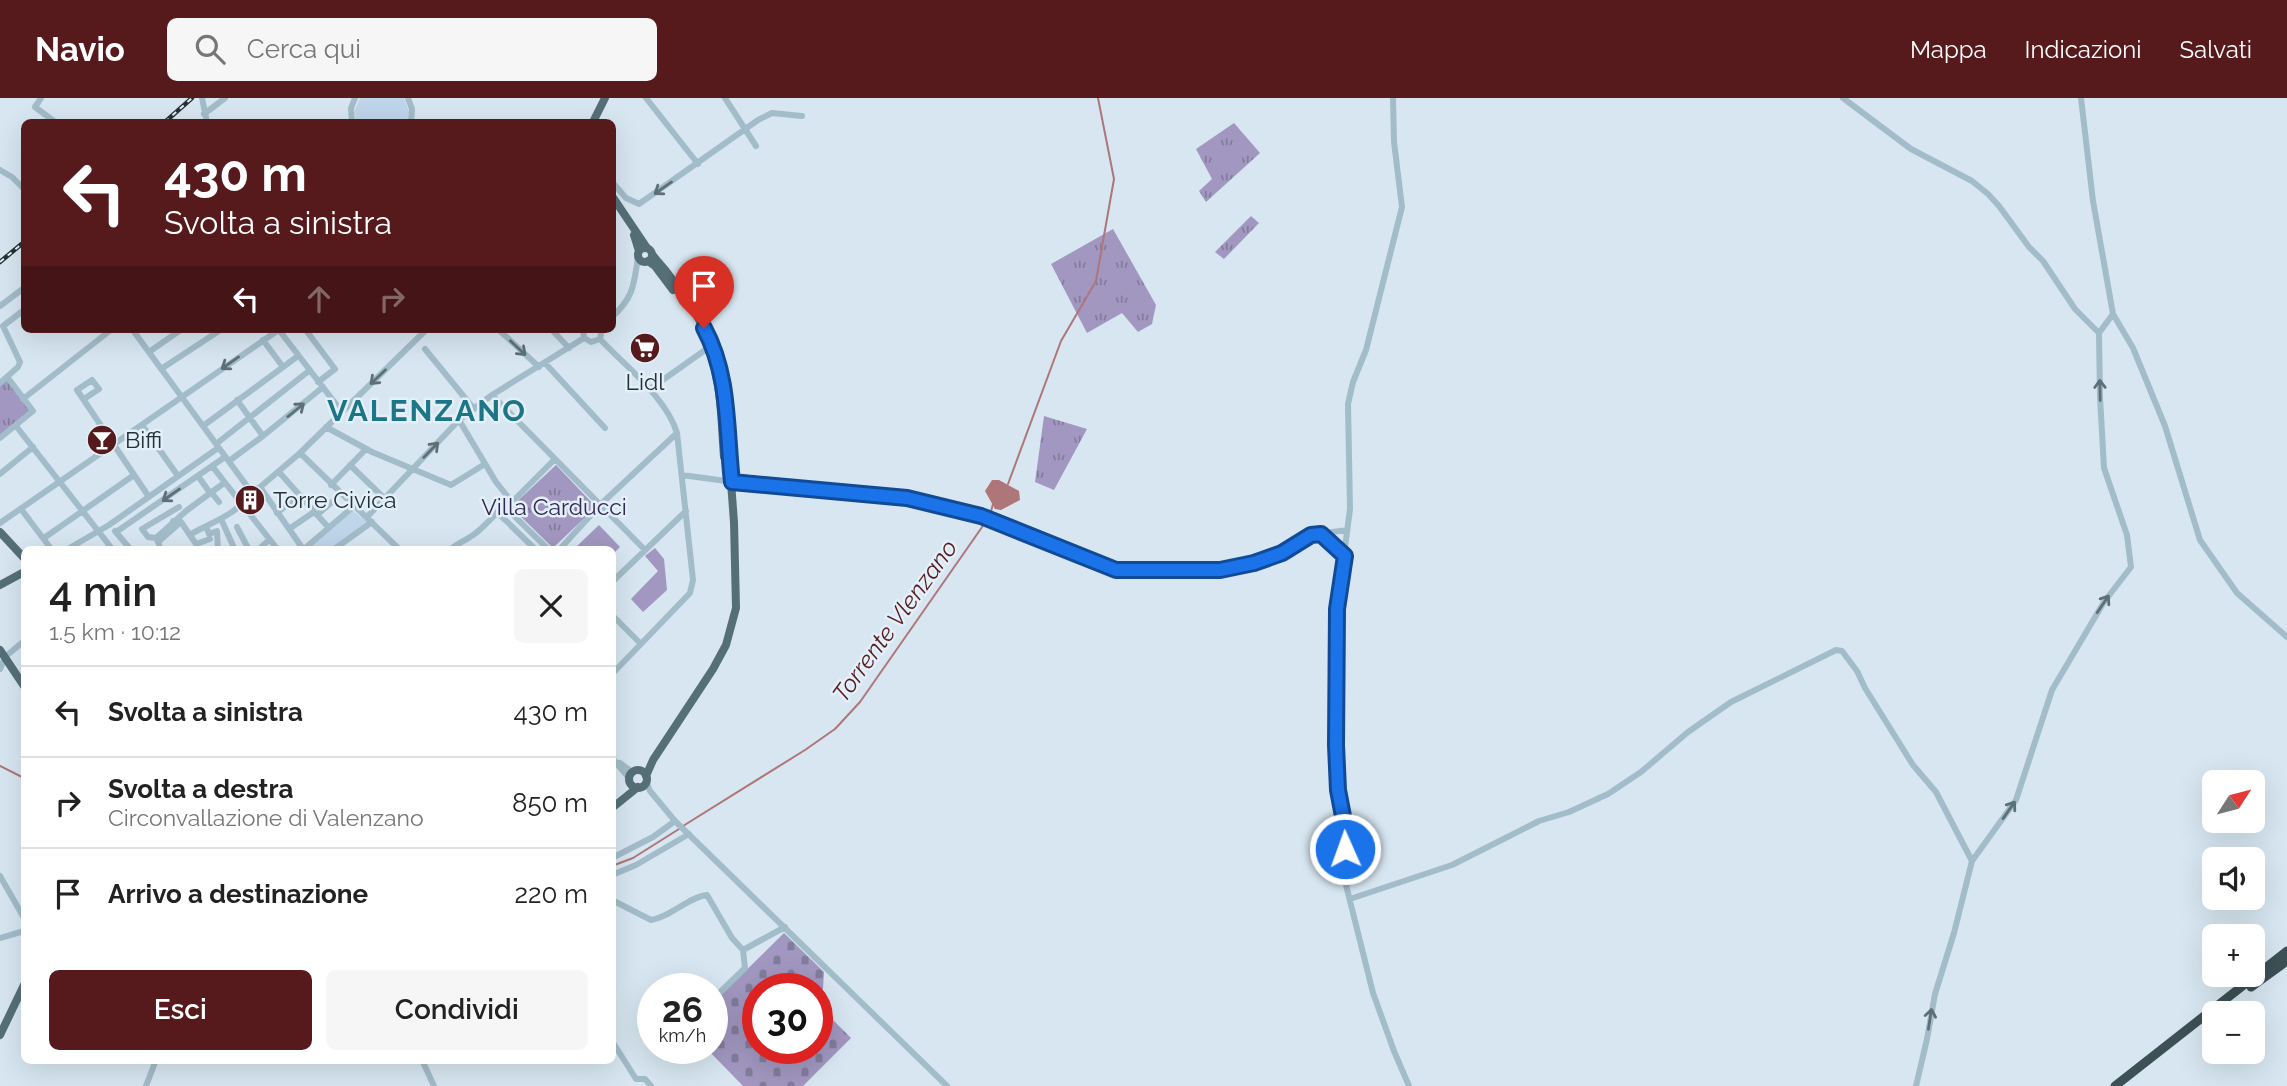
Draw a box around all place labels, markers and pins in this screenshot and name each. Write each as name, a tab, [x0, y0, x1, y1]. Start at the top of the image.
pin	[674, 256, 734, 328]
supermarket icon: Lidl	[628, 331, 662, 365]
place label: Lidl	[626, 368, 665, 395]
bar icon: Biffi	[85, 423, 119, 457]
place label: Biffi	[125, 426, 162, 453]
building icon: Torre Civica	[233, 483, 267, 517]
place label: Torre Civica	[273, 486, 397, 513]

